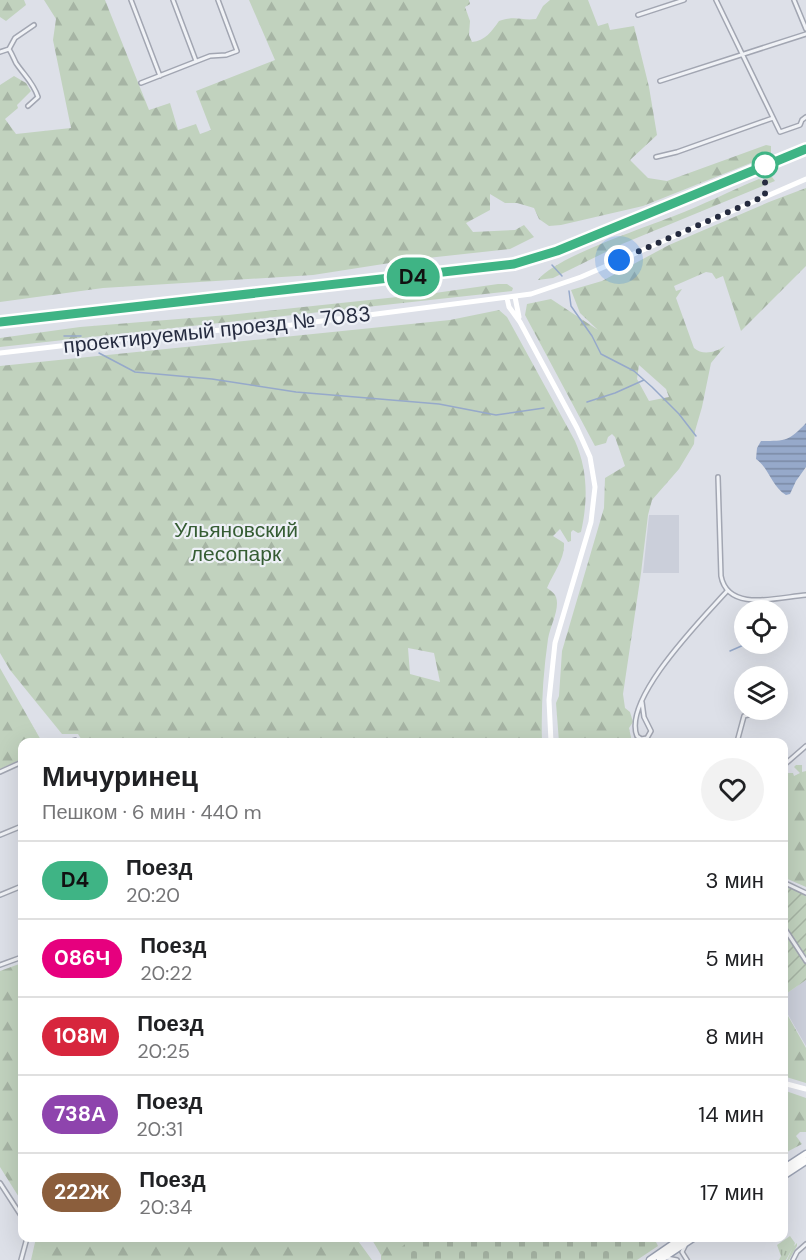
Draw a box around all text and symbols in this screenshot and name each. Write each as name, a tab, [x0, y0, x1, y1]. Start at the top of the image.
unlabelled marker	[752, 152, 778, 178]
your location	[604, 245, 634, 275]
line badge: D4	[386, 258, 440, 296]
text: D4	[399, 263, 427, 291]
street label: проектируемый проезд № 7083	[62, 300, 372, 360]
park label: Ульяновский лесопарк	[174, 516, 298, 568]
map controls	[734, 600, 788, 720]
button: locate	[734, 600, 788, 654]
button: layers	[734, 666, 788, 720]
text: Мичуринец	[42, 758, 198, 795]
button: heart	[701, 758, 764, 821]
text: Пешком · 6 мин · 440 m	[42, 799, 262, 825]
text: Поезд	[126, 853, 192, 882]
text: D4	[61, 866, 89, 894]
text: 3 мин	[706, 866, 764, 895]
text: 20:20	[126, 882, 180, 908]
text: Поезд	[140, 931, 207, 960]
text: 086Ч	[54, 944, 110, 972]
text: 5 мин	[705, 944, 764, 973]
text: 20:22	[140, 960, 192, 986]
text: Поезд	[137, 1009, 204, 1038]
text: 108М	[54, 1022, 107, 1050]
text: 8 мин	[705, 1022, 764, 1051]
text: 20:25	[137, 1038, 190, 1064]
text: Поезд	[136, 1087, 203, 1116]
text: 738А	[54, 1100, 106, 1128]
text: 14 мин	[698, 1100, 764, 1129]
text: 20:31	[136, 1116, 183, 1142]
text: Поезд	[139, 1165, 206, 1194]
text: 222Ж	[54, 1178, 109, 1206]
text: 17 мин	[700, 1178, 764, 1207]
text: 20:34	[139, 1194, 192, 1220]

